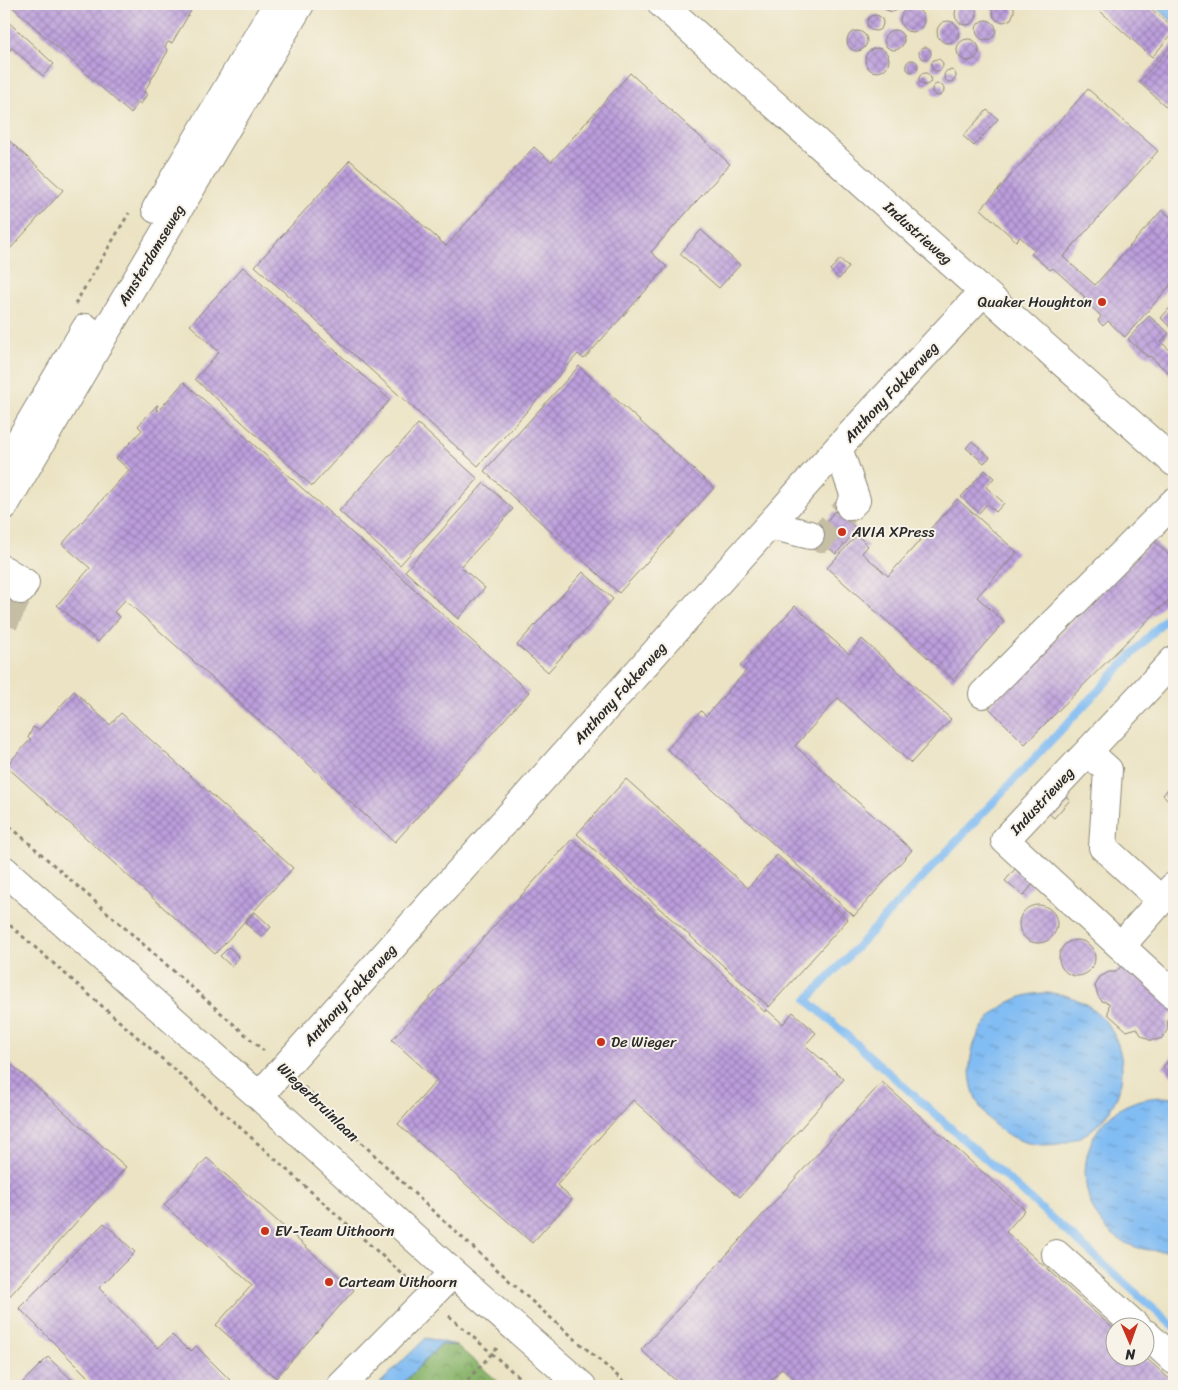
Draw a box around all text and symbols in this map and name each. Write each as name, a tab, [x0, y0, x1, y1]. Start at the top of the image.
street label: Industrieweg	[877, 194, 959, 272]
street label: Amsterdamseweg	[110, 199, 192, 312]
place label: Quaker Houghton	[978, 289, 1092, 315]
marker: Quaker Houghton	[1096, 296, 1108, 308]
street label: Anthony Fokkerweg	[836, 335, 945, 449]
place label: AVIA XPress	[851, 519, 935, 545]
marker: AVIA XPress	[836, 526, 848, 538]
street label: Anthony Fokkerweg	[566, 636, 674, 751]
street label: Industrieweg	[1003, 760, 1081, 842]
street label: Anthony Fokkerweg	[296, 938, 404, 1053]
place label: De Wieger	[611, 1029, 677, 1055]
marker: De Wieger	[595, 1036, 607, 1048]
street label: Wiegerbruinlaan	[271, 1056, 365, 1148]
place label: EV-Team Uithoorn	[275, 1218, 394, 1244]
marker: EV-Team Uithoorn	[259, 1225, 271, 1237]
place label: Carteam Uithoorn	[339, 1269, 457, 1295]
marker: Carteam Uithoorn	[323, 1276, 335, 1288]
north arrow	[1106, 1318, 1156, 1368]
text: N	[1125, 1342, 1137, 1367]

